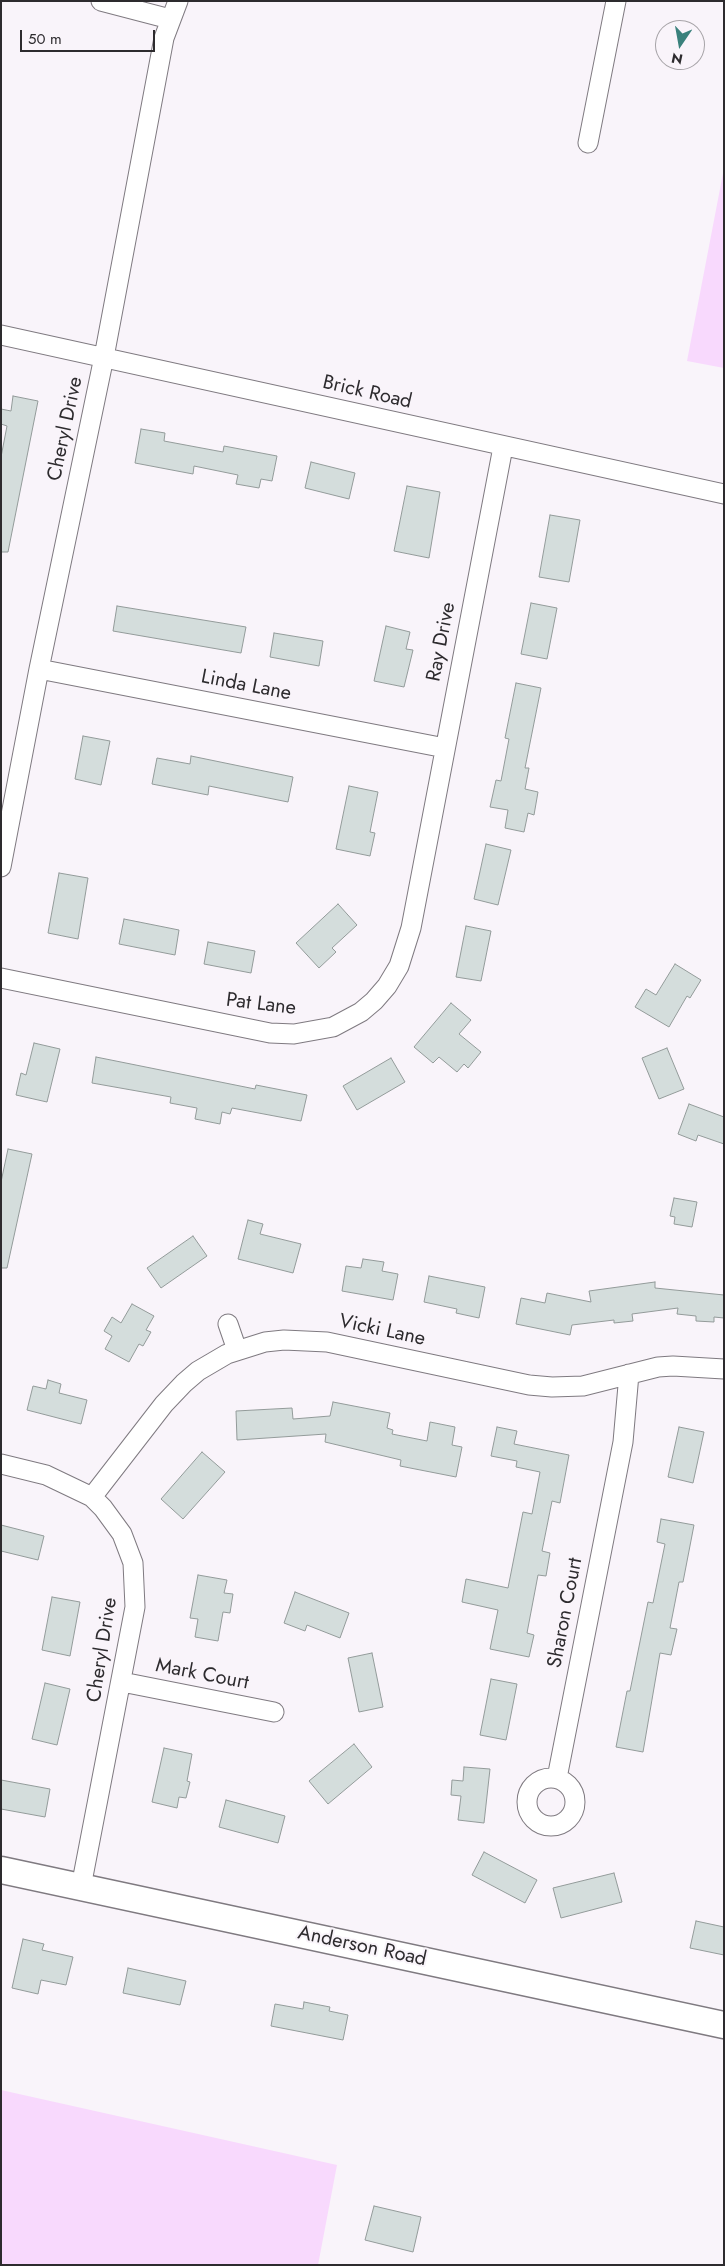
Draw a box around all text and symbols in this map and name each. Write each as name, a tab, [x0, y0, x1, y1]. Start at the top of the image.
scale bar	[22, 20, 158, 52]
north arrow	[655, 20, 705, 70]
text: 50 m	[28, 28, 62, 50]
text: N	[670, 48, 685, 70]
street label: Brick Road	[320, 371, 414, 415]
street label: Cheryl Drive	[43, 375, 89, 483]
street label: Ray Drive	[423, 600, 461, 684]
street label: Linda Lane	[199, 666, 293, 706]
street label: Pat Lane	[225, 989, 297, 1021]
street label: Vicki Lane	[337, 1310, 427, 1352]
street label: Sharon Court	[544, 1556, 588, 1670]
street label: Cheryl Drive	[83, 1596, 123, 1704]
street label: Mark Court	[153, 1654, 251, 1696]
street label: Anderson Road	[295, 1922, 429, 1972]

